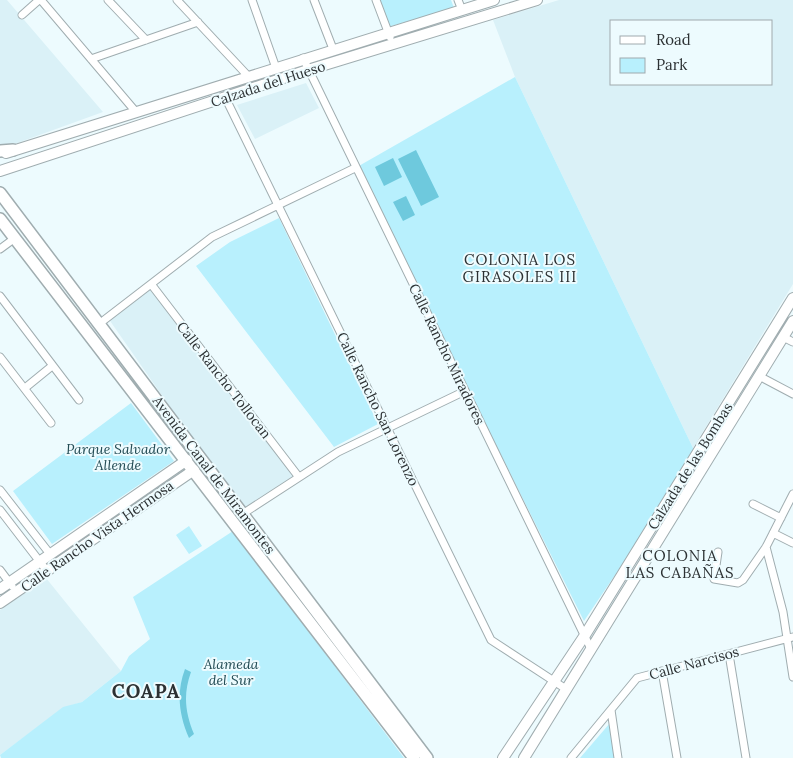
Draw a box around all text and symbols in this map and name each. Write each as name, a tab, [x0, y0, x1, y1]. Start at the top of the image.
legend	[610, 20, 773, 85]
text: Road	[656, 30, 691, 49]
text: Park	[656, 55, 687, 74]
street label: Calzada del Hueso	[209, 57, 327, 111]
district label: COLONIA LOS GIRASOLES III	[463, 250, 577, 286]
street label: Calle Rancho Miradores	[405, 281, 489, 427]
street label: Calle Rancho Tollocan	[173, 318, 276, 442]
street label: Calle Rancho San Lorenzo	[333, 329, 423, 489]
street label: Avenida Canal de Miramontes	[148, 392, 279, 558]
street label: Calzada de las Bombas	[644, 399, 736, 533]
park label: Parque Salvador Allende	[66, 440, 171, 474]
street label: Calle Rancho Vista Hermosa	[17, 476, 177, 596]
district label: COLONIA LAS CABAÑAS	[625, 546, 735, 582]
street label: Calle Narcisos	[647, 642, 741, 684]
park label: Alameda del Sur	[203, 655, 259, 689]
district label: COAPA	[112, 679, 180, 703]

